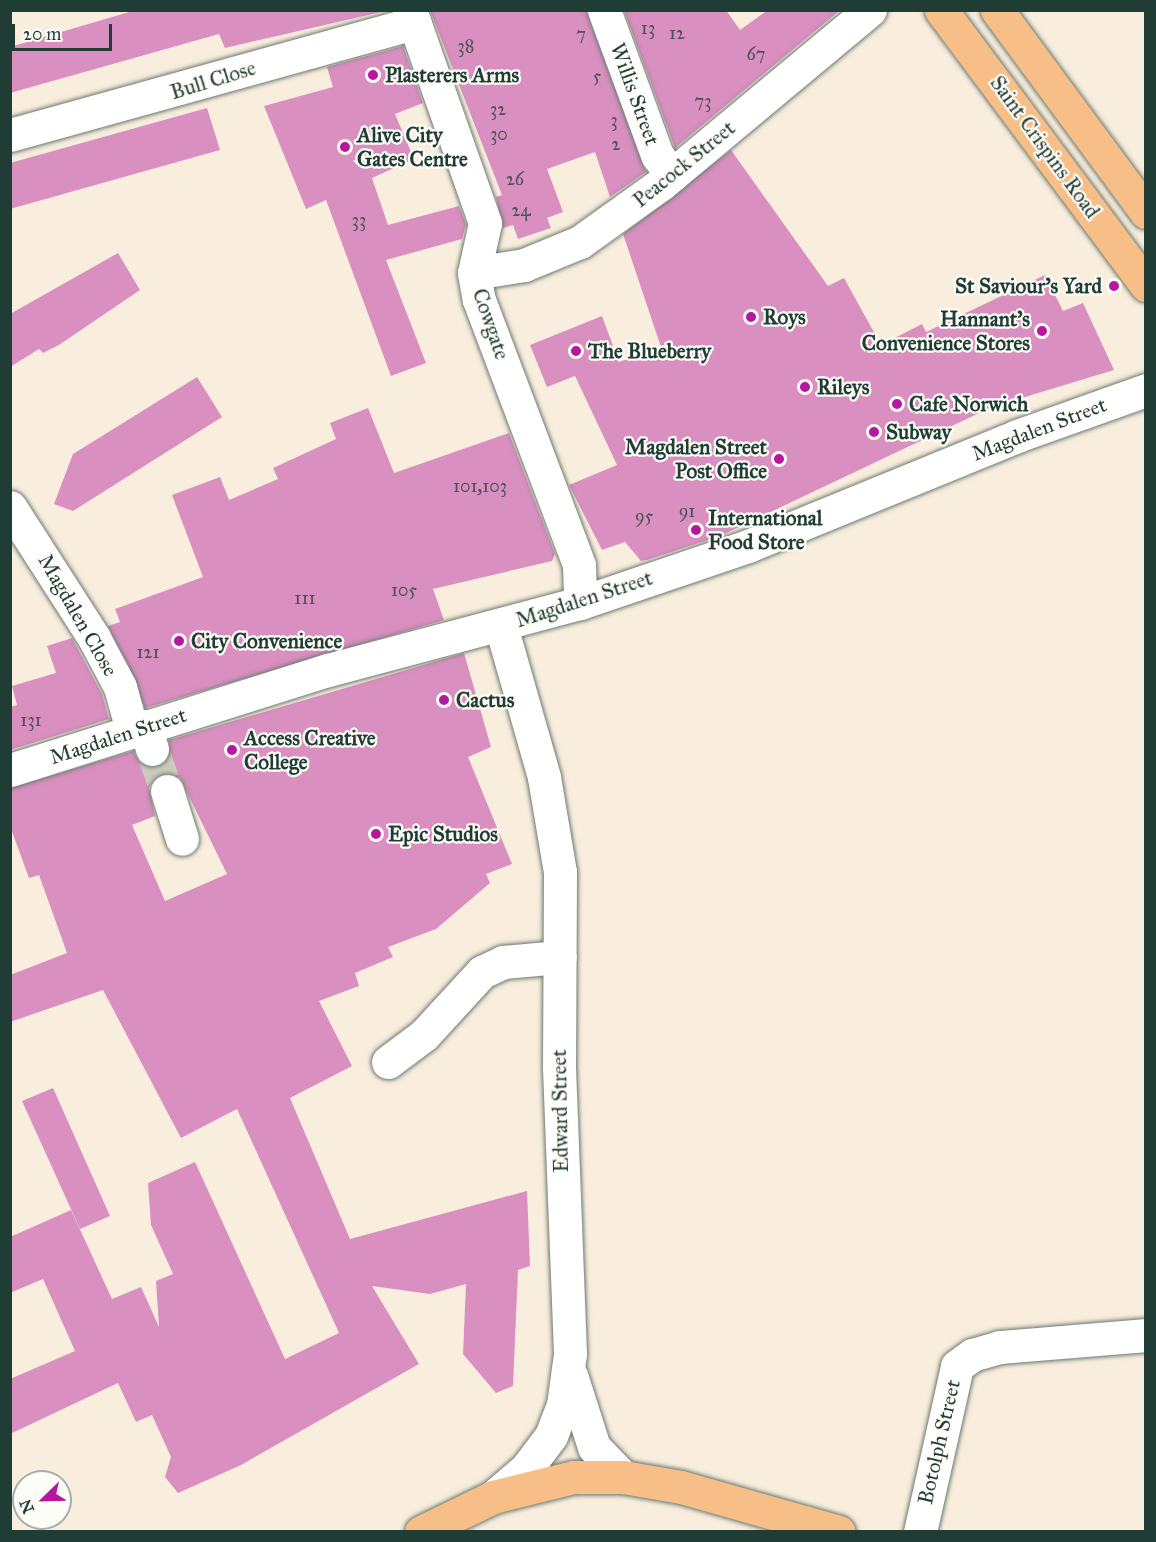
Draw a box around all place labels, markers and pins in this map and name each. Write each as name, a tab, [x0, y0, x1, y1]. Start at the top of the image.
place label: Plasterers Arms	[385, 62, 519, 88]
marker: Plasterers Arms	[366, 68, 380, 82]
place label: Alive City Gates Centre	[357, 122, 468, 172]
marker: Alive City Gates Centre	[338, 140, 352, 154]
place label: St Saviour's Yard	[955, 273, 1102, 299]
marker: St Saviour's Yard	[1107, 279, 1121, 293]
place label: Roys	[763, 304, 806, 330]
place label: Hannant's Convenience Stores	[862, 306, 1030, 356]
marker: Roys	[744, 310, 758, 324]
marker: Hannant's Convenience Stores	[1035, 324, 1049, 338]
place label: The Blueberry	[588, 338, 711, 364]
marker: The Blueberry	[569, 344, 583, 358]
place label: Rileys	[817, 374, 869, 400]
marker: Rileys	[798, 380, 812, 394]
place label: Cafe Norwich	[909, 391, 1028, 417]
marker: Cafe Norwich	[890, 397, 904, 411]
place label: Subway	[886, 419, 951, 445]
marker: Subway	[867, 425, 881, 439]
place label: Magdalen Street Post Office	[625, 434, 767, 484]
marker: Magdalen Street Post Office	[772, 452, 786, 466]
place label: International Food Store	[708, 505, 822, 555]
marker: International Food Store	[689, 523, 703, 537]
place label: City Convenience	[191, 628, 342, 654]
marker: City Convenience	[172, 634, 186, 648]
place label: Cactus	[456, 687, 514, 713]
marker: Cactus	[437, 693, 451, 707]
place label: Access Creative College	[244, 725, 376, 775]
marker: Access Creative College	[225, 743, 239, 757]
place label: Epic Studios	[388, 821, 498, 847]
marker: Epic Studios	[369, 827, 383, 841]

